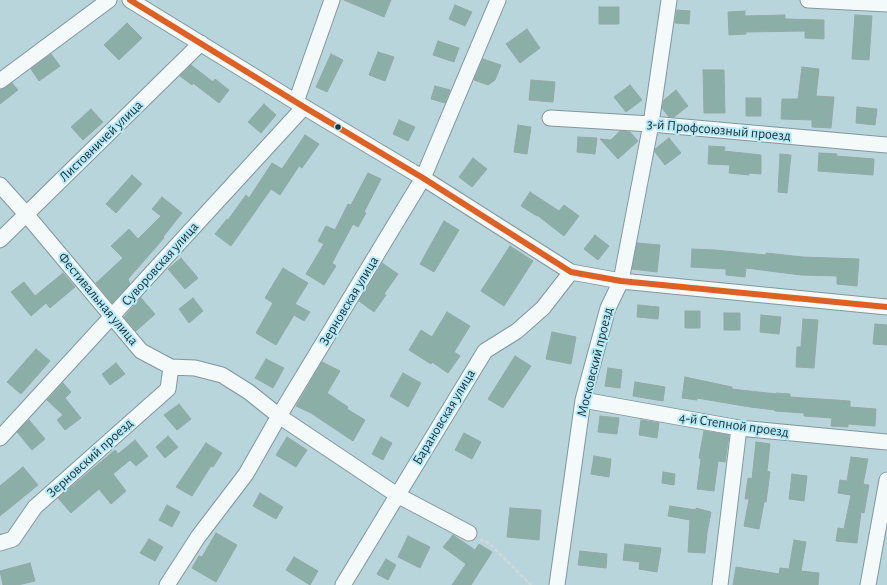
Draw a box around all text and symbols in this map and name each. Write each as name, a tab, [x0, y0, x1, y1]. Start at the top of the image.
street label: Листовничей улица	[56, 97, 146, 185]
street label: 3-й Профсоюзный проезд	[646, 115, 792, 145]
unlabelled marker	[333, 122, 343, 132]
street label: Суворовская улица	[118, 219, 202, 309]
street label: Фестивальная улица	[54, 249, 142, 349]
street label: Зерновская улица	[316, 253, 382, 349]
street label: Московский проезд	[573, 306, 617, 418]
street label: Барановская улица	[409, 366, 479, 468]
street label: 4-й Степной проезд	[678, 409, 790, 441]
street label: Зерновский проезд	[43, 415, 137, 501]

